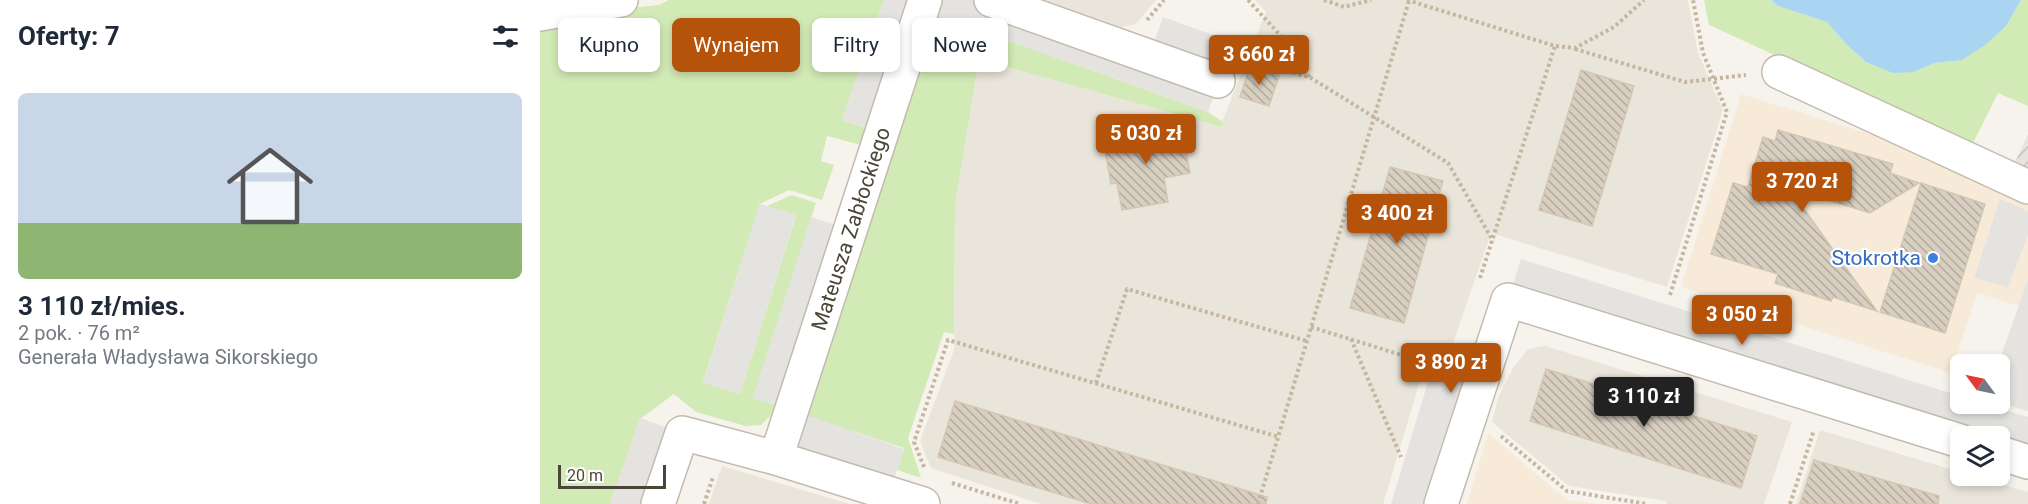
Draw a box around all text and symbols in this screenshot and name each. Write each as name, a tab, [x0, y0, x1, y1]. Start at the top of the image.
chip: Kupno	[558, 18, 660, 72]
chip: Wynajem	[672, 18, 800, 72]
chip: Filtry	[812, 18, 900, 72]
chip: Nowe	[912, 18, 1008, 72]
icon: filters	[489, 20, 522, 53]
text: Oferty: 7	[18, 21, 120, 51]
pin: 3 660 zł	[1197, 35, 1321, 86]
text: 3 660 zł	[1223, 42, 1295, 66]
pin: 5 030 zł	[1084, 114, 1208, 165]
text: 5 030 zł	[1110, 121, 1182, 145]
street label: Mateusza Zabłockiego	[807, 124, 895, 334]
icon: home	[216, 132, 324, 240]
pin: 3 720 zł	[1740, 162, 1864, 213]
text: 3 720 zł	[1766, 169, 1838, 193]
pin: 3 400 zł	[1335, 194, 1459, 245]
text: 3 400 zł	[1361, 201, 1433, 225]
place label: Stokrotka	[1831, 246, 1921, 270]
marker: Stokrotka	[1926, 251, 1940, 265]
text: 3 110 zł/mies.	[18, 291, 186, 321]
pin: 3 050 zł	[1680, 295, 1804, 346]
text: 3 050 zł	[1706, 302, 1778, 326]
text: 2 pok. · 76 m²	[18, 321, 140, 345]
pin: 3 890 zł	[1389, 343, 1513, 394]
text: Generała Władysława Sikorskiego	[18, 345, 318, 369]
text: 3 890 zł	[1415, 350, 1487, 374]
north arrow	[1950, 354, 2010, 414]
map controls	[1950, 354, 2010, 486]
pin: 3 110 zł	[1582, 377, 1706, 428]
text: 3 110 zł	[1608, 384, 1680, 408]
button: layers	[1950, 426, 2010, 486]
scale bar	[558, 462, 666, 490]
text: 20 m	[567, 466, 603, 485]

